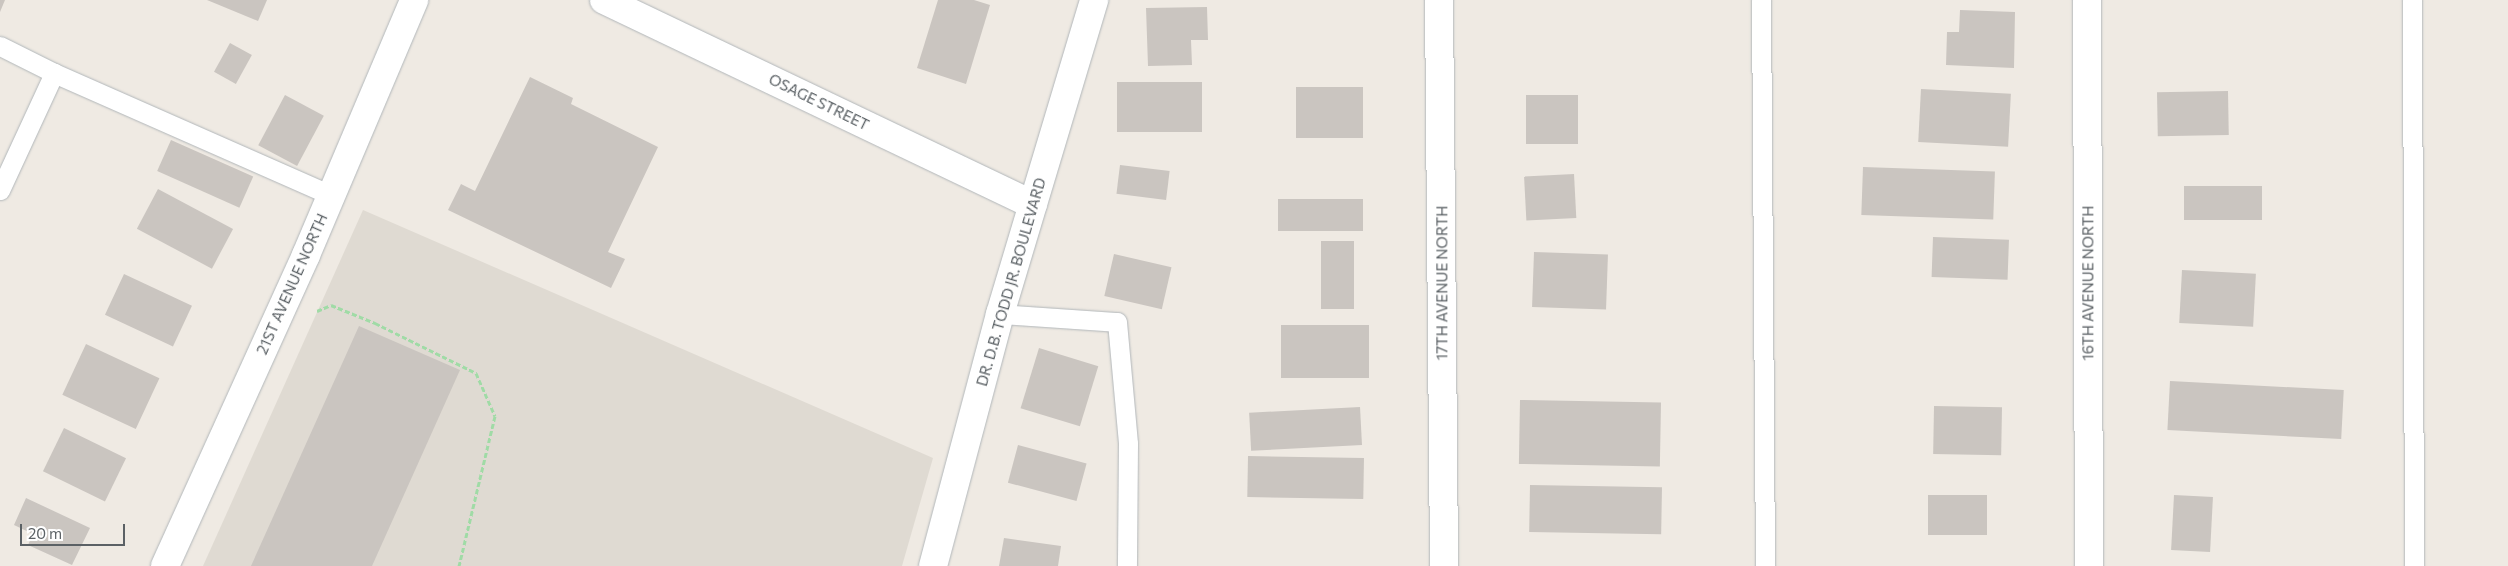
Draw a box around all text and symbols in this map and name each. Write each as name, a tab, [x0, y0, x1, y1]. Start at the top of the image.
street label: OSAGE STREET	[766, 70, 872, 134]
street label: DR. D.B. TODD JR. BOULEVARD	[973, 176, 1049, 388]
street label: 16TH AVENUE NORTH	[2079, 205, 2097, 361]
street label: 17TH AVENUE NORTH	[1433, 206, 1451, 360]
street label: 21ST AVENUE NORTH	[253, 211, 331, 357]
scale bar	[22, 514, 128, 546]
text: 20 m	[28, 524, 62, 542]

